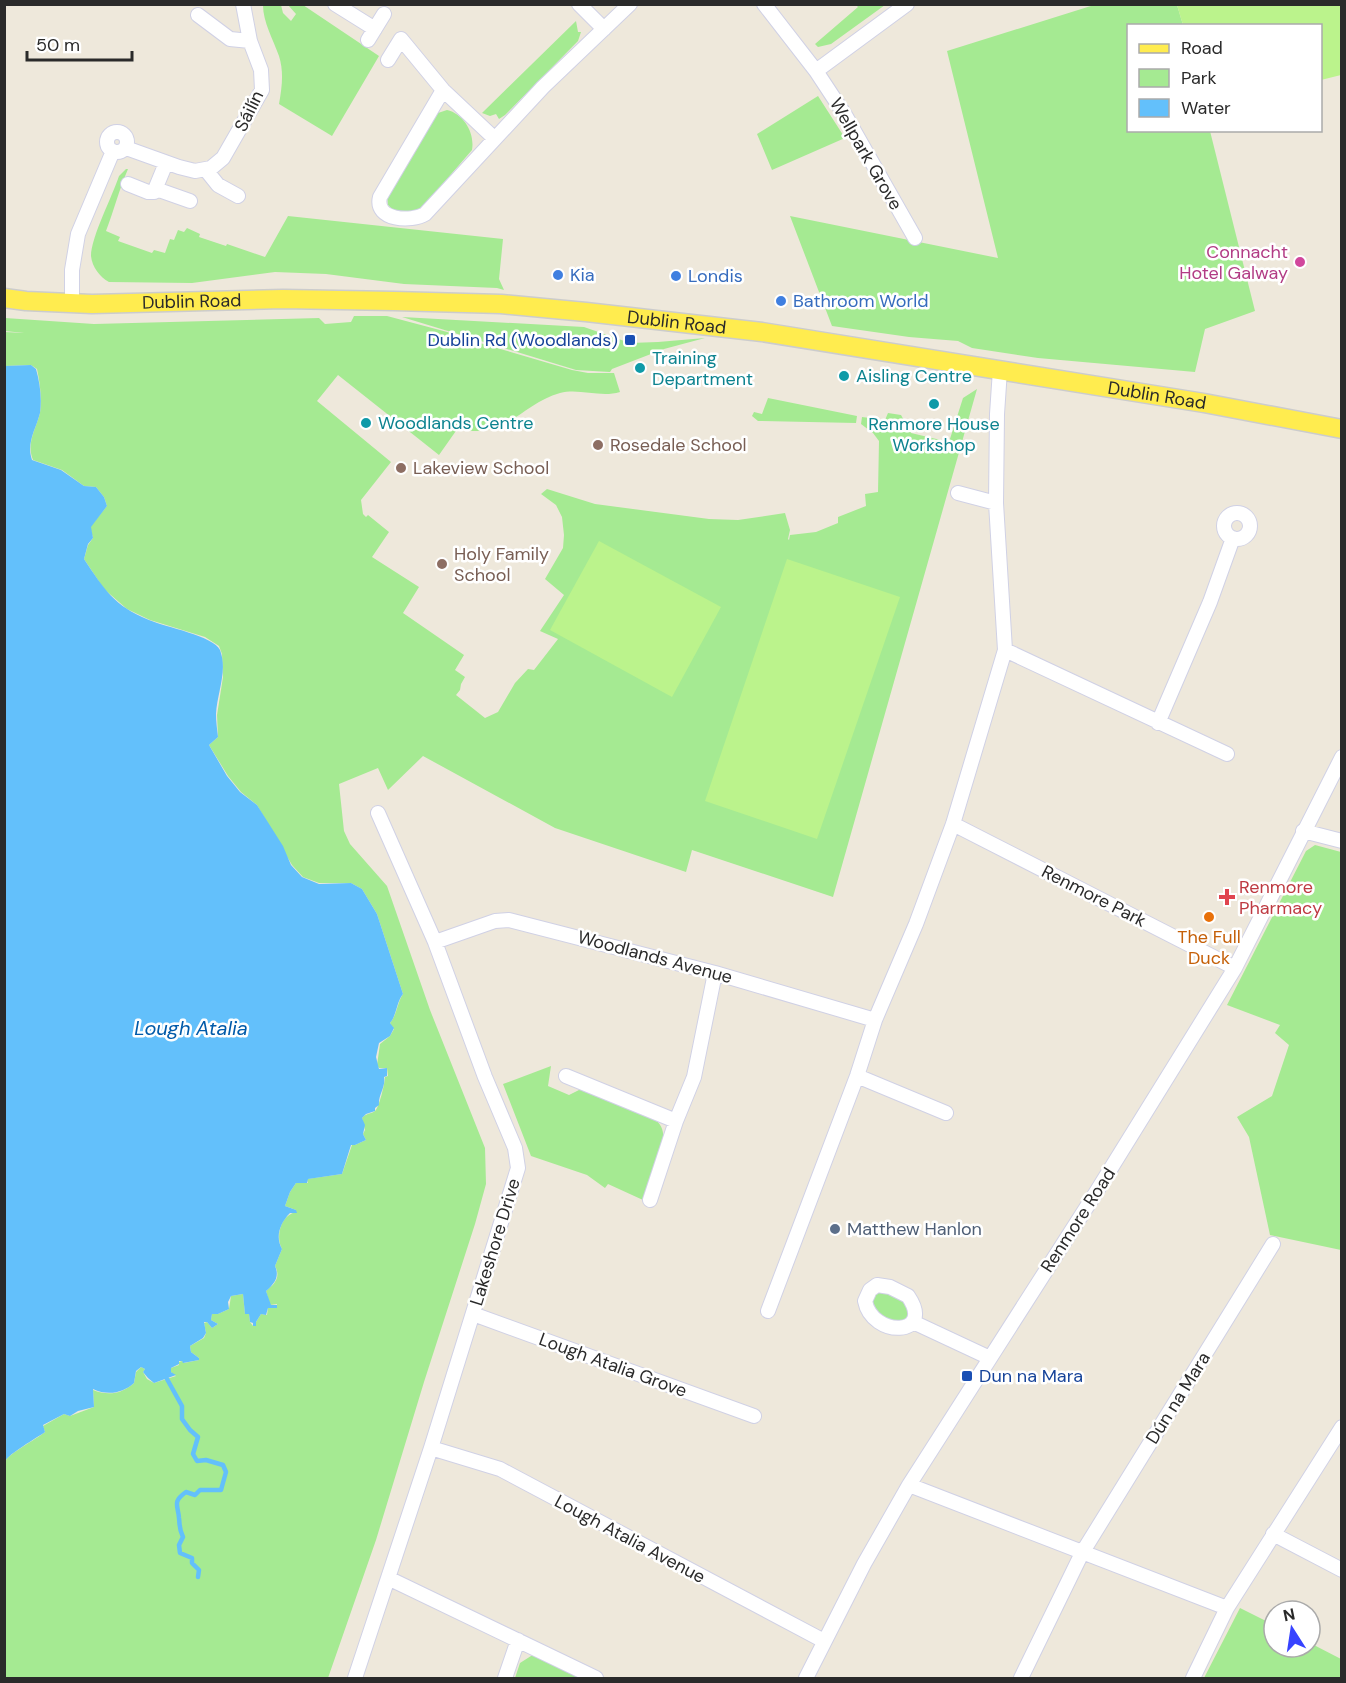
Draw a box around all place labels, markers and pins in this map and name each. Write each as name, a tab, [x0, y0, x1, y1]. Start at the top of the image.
place label: Connacht Hotel Galway	[1179, 240, 1288, 285]
marker: Connacht Hotel Galway	[1293, 255, 1307, 269]
place label: Kia	[570, 263, 595, 287]
place label: Londis	[688, 264, 743, 288]
marker: Kia	[551, 268, 565, 282]
marker: Londis	[669, 269, 683, 283]
place label: Bathroom World	[793, 289, 928, 313]
marker: Bathroom World	[774, 294, 788, 308]
place label: Dublin Rd (Woodlands)	[427, 328, 618, 352]
marker: Dublin Rd (Woodlands)	[623, 333, 637, 347]
place label: Training Department	[652, 346, 753, 391]
marker: Training Department	[633, 361, 647, 375]
place label: Aisling Centre	[856, 364, 972, 388]
marker: Aisling Centre	[837, 369, 851, 383]
marker: Renmore House Workshop	[927, 397, 941, 411]
place label: Woodlands Centre	[378, 411, 533, 435]
place label: Renmore House Workshop	[868, 412, 1000, 457]
marker: Woodlands Centre	[359, 416, 373, 430]
place label: Rosedale School	[610, 433, 747, 457]
marker: Rosedale School	[591, 438, 605, 452]
place label: Lakeview School	[413, 456, 549, 480]
marker: Lakeview School	[394, 461, 408, 475]
place label: Holy Family School	[454, 542, 549, 587]
marker: Holy Family School	[435, 557, 449, 571]
place label: Renmore Pharmacy	[1239, 875, 1322, 920]
marker: Renmore Pharmacy	[1220, 890, 1234, 904]
marker: The Full Duck	[1202, 910, 1216, 924]
place label: The Full Duck	[1177, 925, 1241, 970]
place label: Matthew Hanlon	[847, 1217, 982, 1241]
marker: Matthew Hanlon	[828, 1222, 842, 1236]
place label: Dun na Mara	[979, 1364, 1083, 1388]
marker: Dun na Mara	[960, 1369, 974, 1383]

